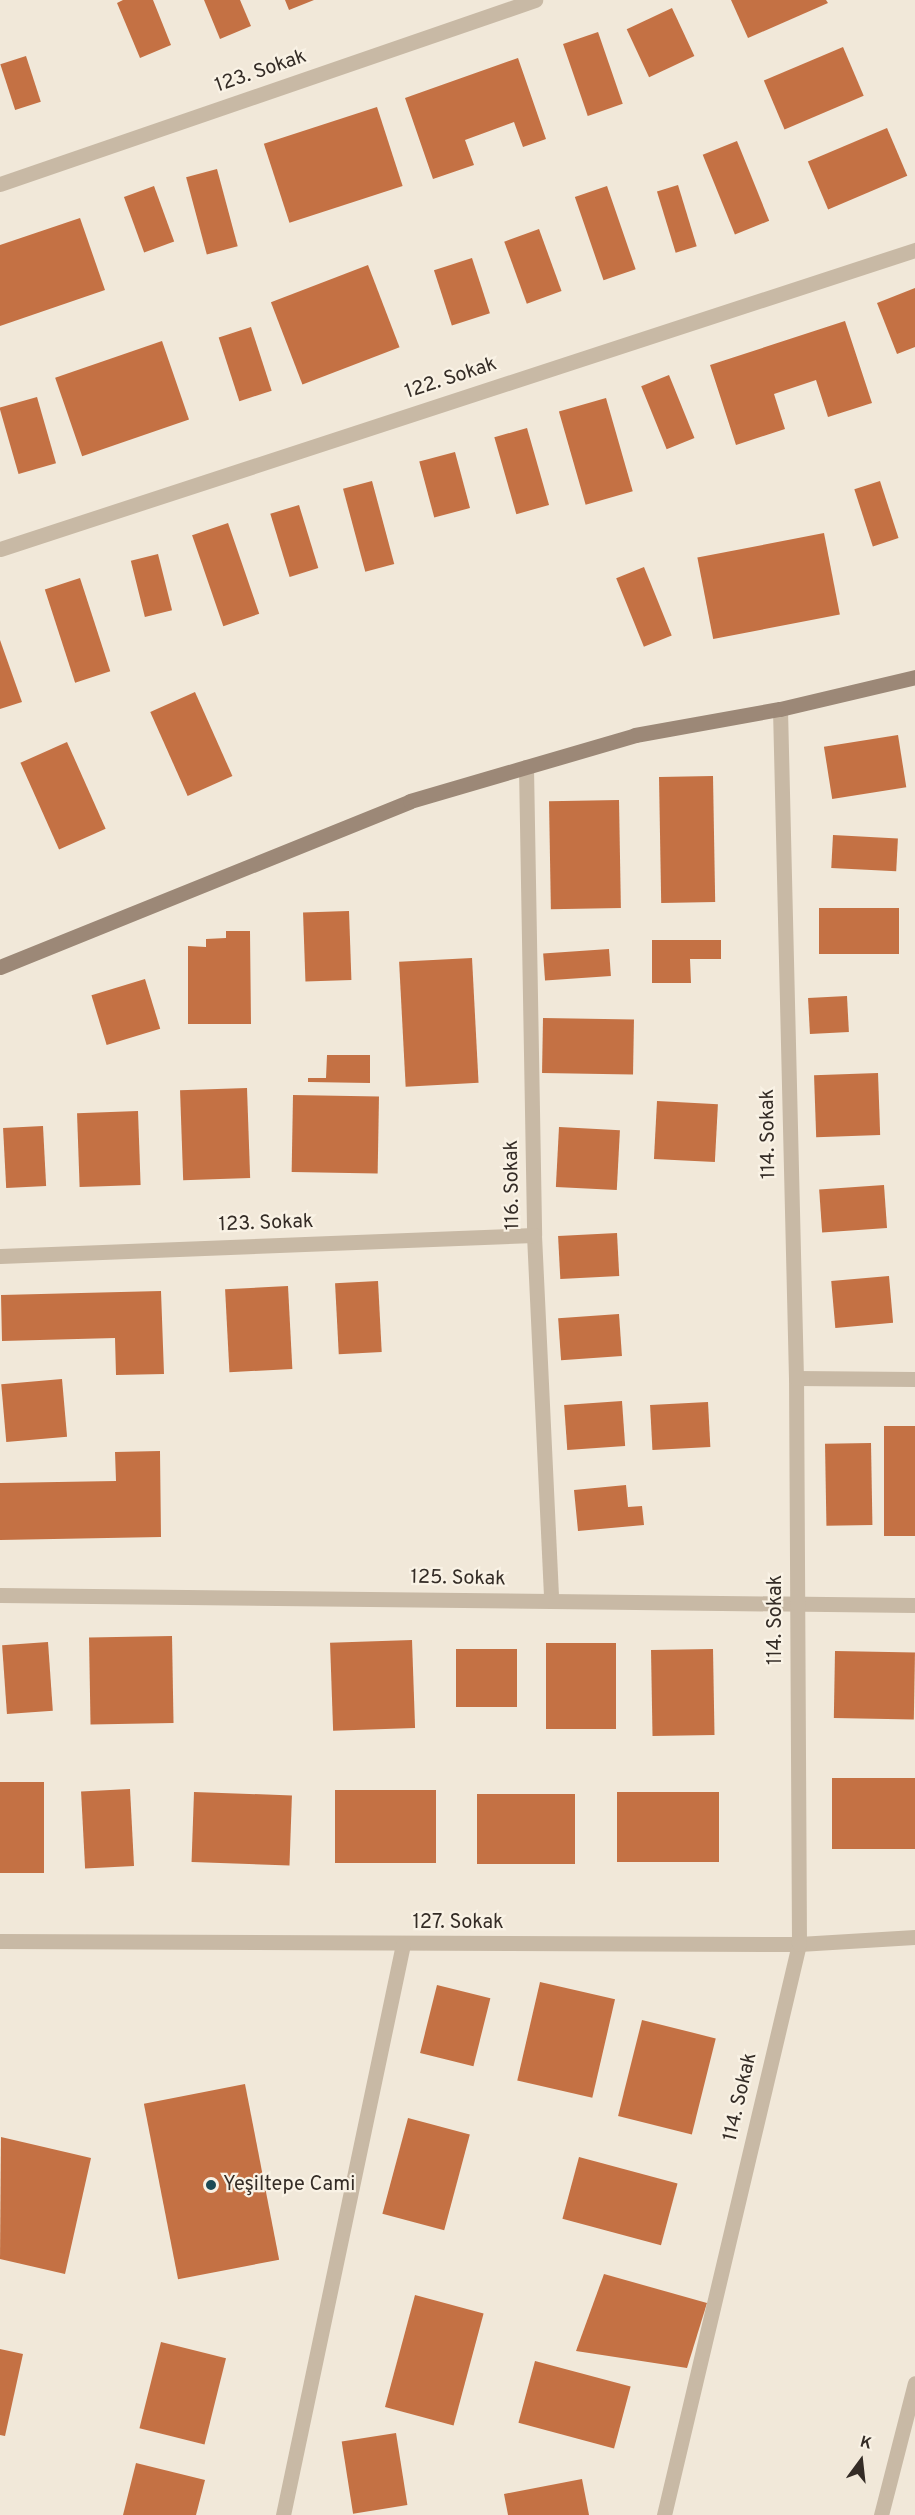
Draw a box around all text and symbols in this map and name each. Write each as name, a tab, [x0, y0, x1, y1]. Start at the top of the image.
street label: 123. Sokak	[212, 45, 310, 99]
street label: 122. Sokak	[402, 353, 500, 405]
street label: 114. Sokak	[756, 1089, 782, 1179]
street label: 116. Sokak	[500, 1140, 526, 1230]
street label: 123. Sokak	[218, 1210, 314, 1238]
street label: 125. Sokak	[410, 1566, 506, 1592]
street label: 114. Sokak	[764, 1575, 788, 1665]
street label: 127. Sokak	[412, 1911, 504, 1935]
street label: 114. Sokak	[719, 2050, 763, 2144]
place label: Yeşiltepe Cami	[223, 2173, 355, 2197]
marker: Yeşiltepe Cami	[204, 2178, 218, 2192]
north arrow	[831, 2431, 891, 2491]
text: K	[858, 2432, 874, 2455]

